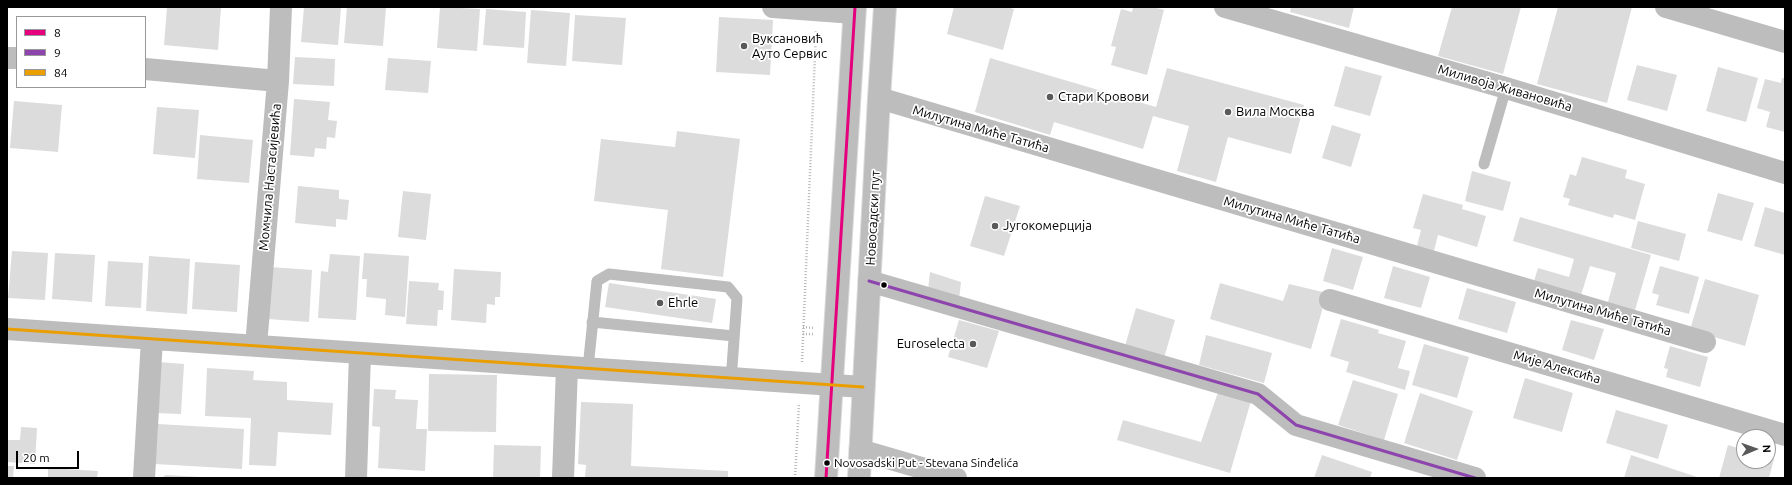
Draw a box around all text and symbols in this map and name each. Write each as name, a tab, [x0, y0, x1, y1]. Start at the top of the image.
legend	[16, 16, 146, 88]
text: 8	[54, 26, 61, 39]
place label: Вуксановић Ауто Сервис	[752, 31, 827, 62]
marker: Вуксановић Ауто Сервис	[739, 41, 749, 51]
text: 9	[54, 46, 61, 59]
street label: Миливоја Живановића	[1436, 61, 1574, 115]
text: 84	[54, 66, 68, 79]
place label: Стари Кровови	[1058, 89, 1149, 105]
marker: Стари Кровови	[1045, 92, 1055, 102]
street label: Милутина Миће Татића	[911, 102, 1051, 156]
street label: Момчила Настасијевића	[256, 103, 284, 251]
place label: Вила Москва	[1236, 104, 1315, 120]
marker: Вила Москва	[1223, 107, 1233, 117]
street label: Новосадски пут	[863, 170, 883, 266]
street label: Милутина Миће Татића	[1222, 193, 1362, 247]
place label: Југокомерција	[1003, 218, 1092, 234]
marker: Југокомерција	[990, 221, 1000, 231]
unlabelled marker	[879, 280, 889, 290]
street label: Милутина Миће Татића	[1533, 285, 1673, 339]
place label: Ehrle	[668, 295, 698, 311]
marker: Ehrle	[655, 298, 665, 308]
place label: Euroselecta	[897, 336, 965, 352]
marker: Euroselecta	[968, 339, 978, 349]
street label: Мије Алексића	[1512, 347, 1602, 387]
north arrow	[1736, 429, 1776, 469]
scale bar	[18, 443, 81, 469]
text: N	[1761, 444, 1773, 453]
text: 20 m	[23, 451, 50, 464]
place label: Novosadski Put - Stevana Sinđelića	[834, 456, 1018, 470]
marker: Novosadski Put - Stevana Sinđelića	[822, 458, 832, 468]

